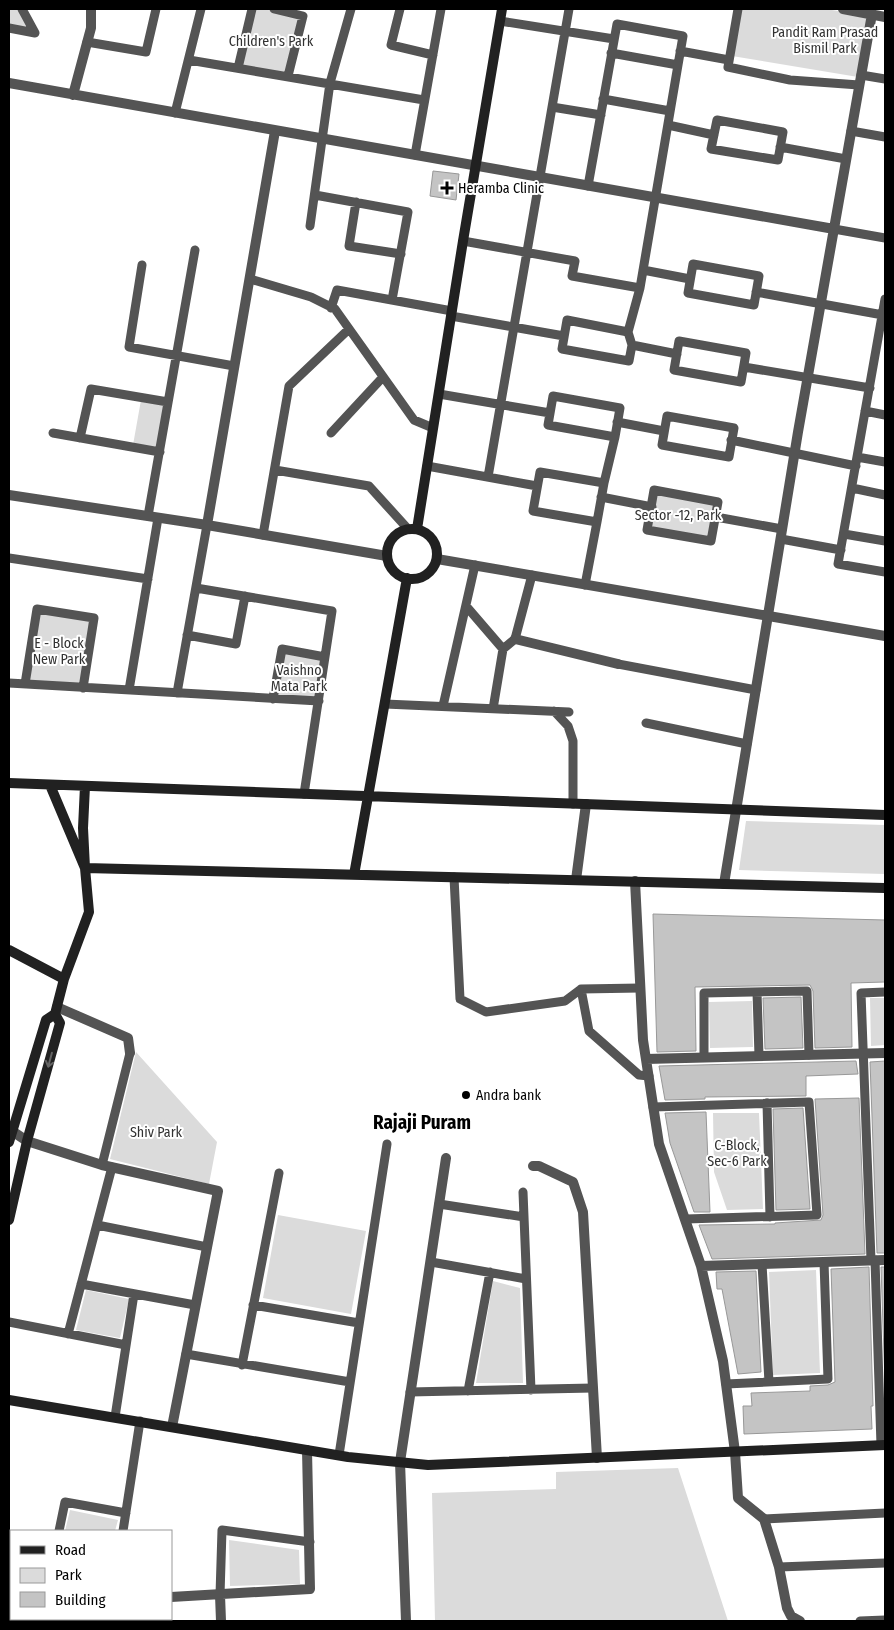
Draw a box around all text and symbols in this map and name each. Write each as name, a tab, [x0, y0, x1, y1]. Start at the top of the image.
park label: Pandit Ram Prasad Bismil Park	[772, 24, 878, 57]
park label: Children's Park	[229, 33, 314, 50]
place label: Heramba Clinic	[458, 180, 544, 197]
marker: Heramba Clinic	[440, 181, 454, 195]
park label: Sector -12, Park	[635, 507, 722, 524]
park label: E - Block New Park	[33, 635, 86, 668]
park label: Vaishno Mata Park	[271, 662, 328, 695]
one-way arrow	[44, 1051, 54, 1067]
place label: Andra bank	[476, 1087, 541, 1104]
marker: Andra bank	[460, 1089, 472, 1101]
district label: Rajaji Puram	[373, 1111, 471, 1134]
park label: Shiv Park	[130, 1124, 183, 1141]
park label: C-Block, Sec-6 Park	[707, 1137, 767, 1170]
legend	[10, 1530, 172, 1620]
text: Road	[55, 1541, 86, 1559]
text: Park	[55, 1566, 82, 1584]
text: Building	[55, 1591, 106, 1609]

